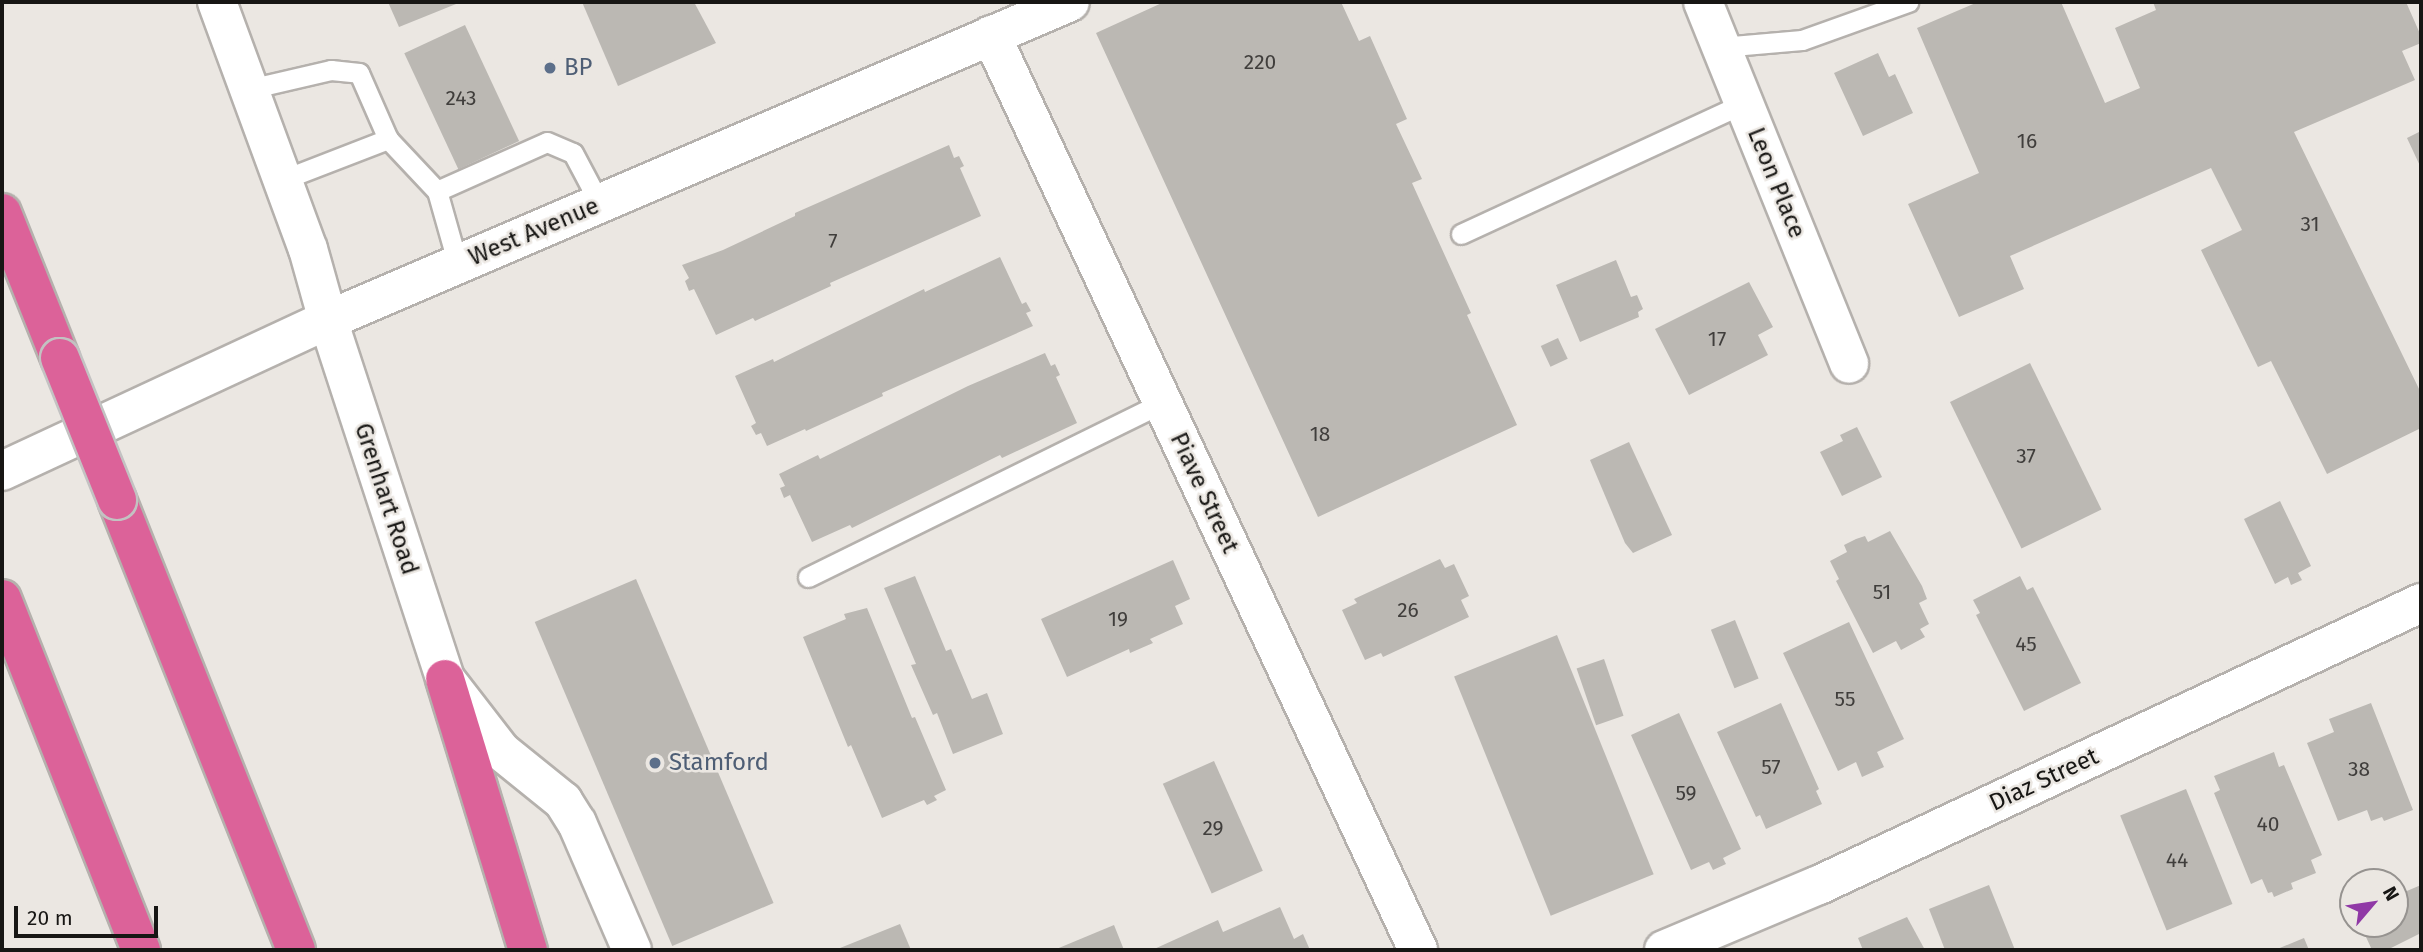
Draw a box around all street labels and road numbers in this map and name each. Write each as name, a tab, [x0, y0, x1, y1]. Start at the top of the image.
street label: Leon Place	[1741, 124, 1811, 242]
street label: West Avenue	[465, 192, 603, 272]
street label: Grenhart Road	[348, 420, 424, 578]
street label: Piave Street	[1164, 428, 1244, 558]
street label: Diaz Street	[1985, 742, 2103, 818]

